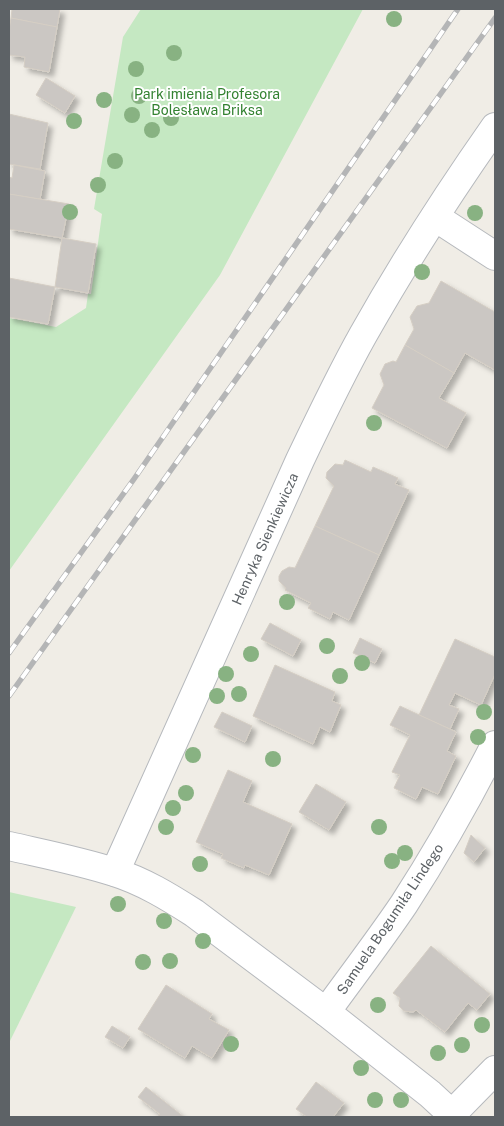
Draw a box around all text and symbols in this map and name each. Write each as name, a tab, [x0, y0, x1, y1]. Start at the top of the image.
park label: Park imienia Profesora Bolesława Briksa	[134, 86, 280, 118]
street label: Henryka Sienkiewicza	[229, 470, 301, 608]
street label: Samuela Bogumiła Lindego	[333, 840, 447, 997]

